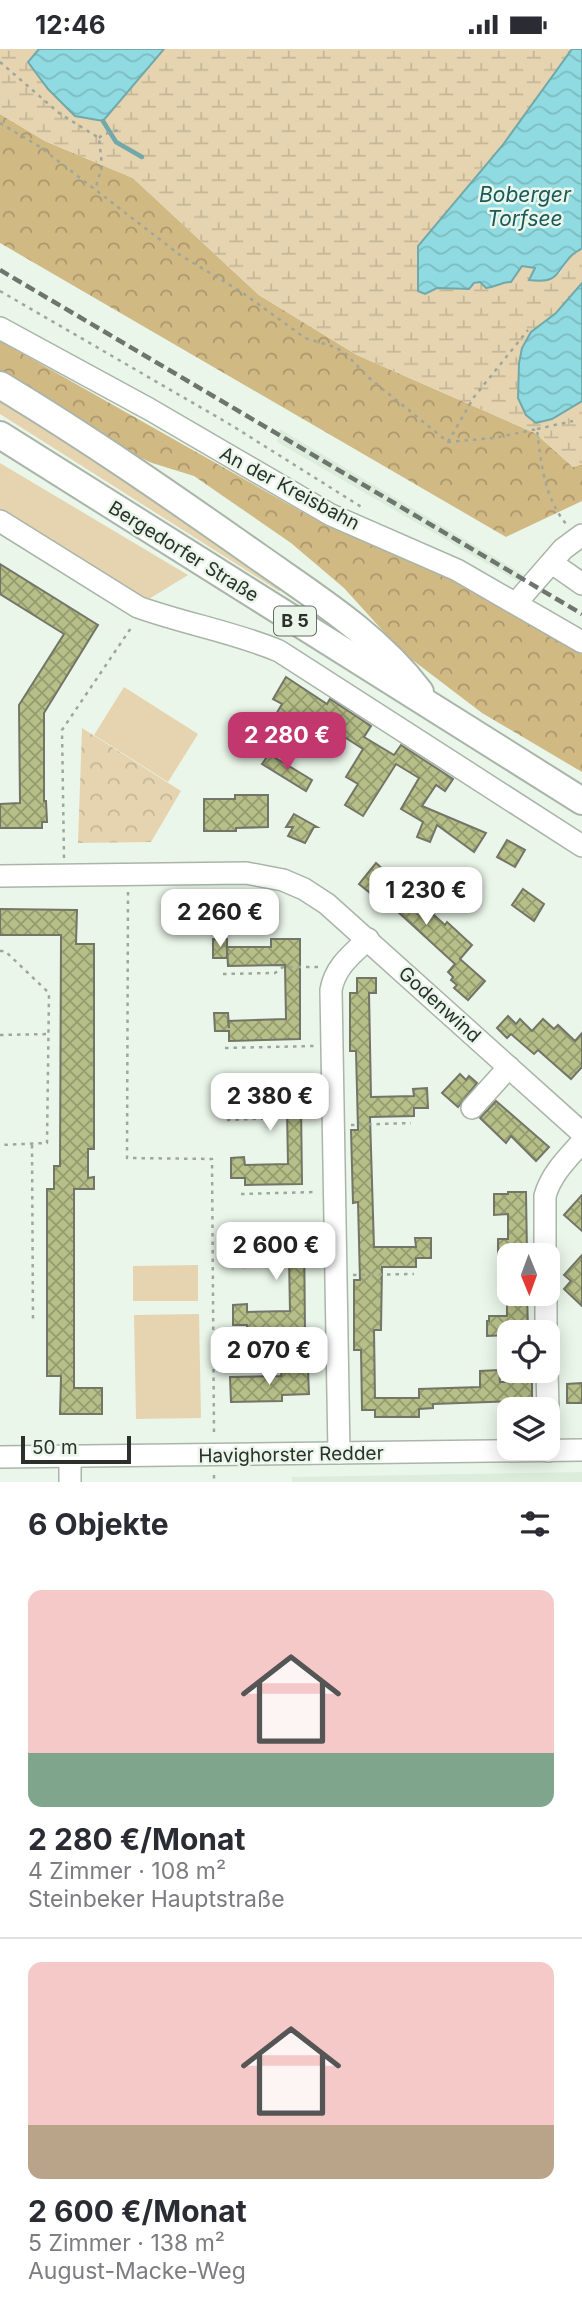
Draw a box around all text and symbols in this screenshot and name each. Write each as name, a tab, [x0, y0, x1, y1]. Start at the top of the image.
text: 12:46	[35, 9, 106, 40]
water label: Boberger Torfsee	[479, 182, 572, 231]
street label: An der Kreisbahn	[216, 442, 364, 535]
street label: Bergedorfer Straße	[104, 496, 263, 607]
road number: B 5	[274, 607, 316, 635]
pin: 2 280 €	[222, 713, 352, 772]
text: 2 280 €	[244, 721, 330, 749]
pin: 1 230 €	[361, 867, 491, 927]
text: 1 230 €	[385, 876, 467, 904]
pin: 2 260 €	[155, 890, 285, 949]
text: 2 260 €	[177, 898, 263, 926]
street label: Godenwind	[394, 962, 485, 1047]
pin: 2 380 €	[205, 1073, 335, 1133]
text: 2 380 €	[227, 1082, 313, 1110]
pin: 2 600 €	[211, 1223, 341, 1282]
text: 2 600 €	[232, 1231, 320, 1259]
north arrow	[497, 1243, 560, 1305]
map controls	[497, 1243, 560, 1460]
button: locate	[497, 1320, 560, 1383]
pin: 2 070 €	[204, 1327, 334, 1387]
text: 2 070 €	[227, 1336, 311, 1364]
button: layers	[497, 1397, 560, 1460]
scale bar	[21, 1433, 131, 1465]
text: 50 m	[32, 1436, 78, 1459]
street label: Havighorster Redder	[198, 1441, 384, 1468]
icon: filters	[516, 1505, 554, 1543]
text: 6 Objekte	[28, 1506, 169, 1542]
icon: home	[228, 1636, 354, 1762]
text: 2 280 €/Monat	[28, 1821, 245, 1857]
text: 4 Zimmer · 108 m²	[28, 1857, 226, 1885]
text: Steinbeker Hauptstraße	[28, 1885, 285, 1913]
icon: home	[228, 2008, 354, 2134]
text: 2 600 €/Monat	[28, 2193, 247, 2229]
text: 5 Zimmer · 138 m²	[28, 2229, 225, 2257]
text: August-Macke-Weg	[28, 2257, 246, 2285]

